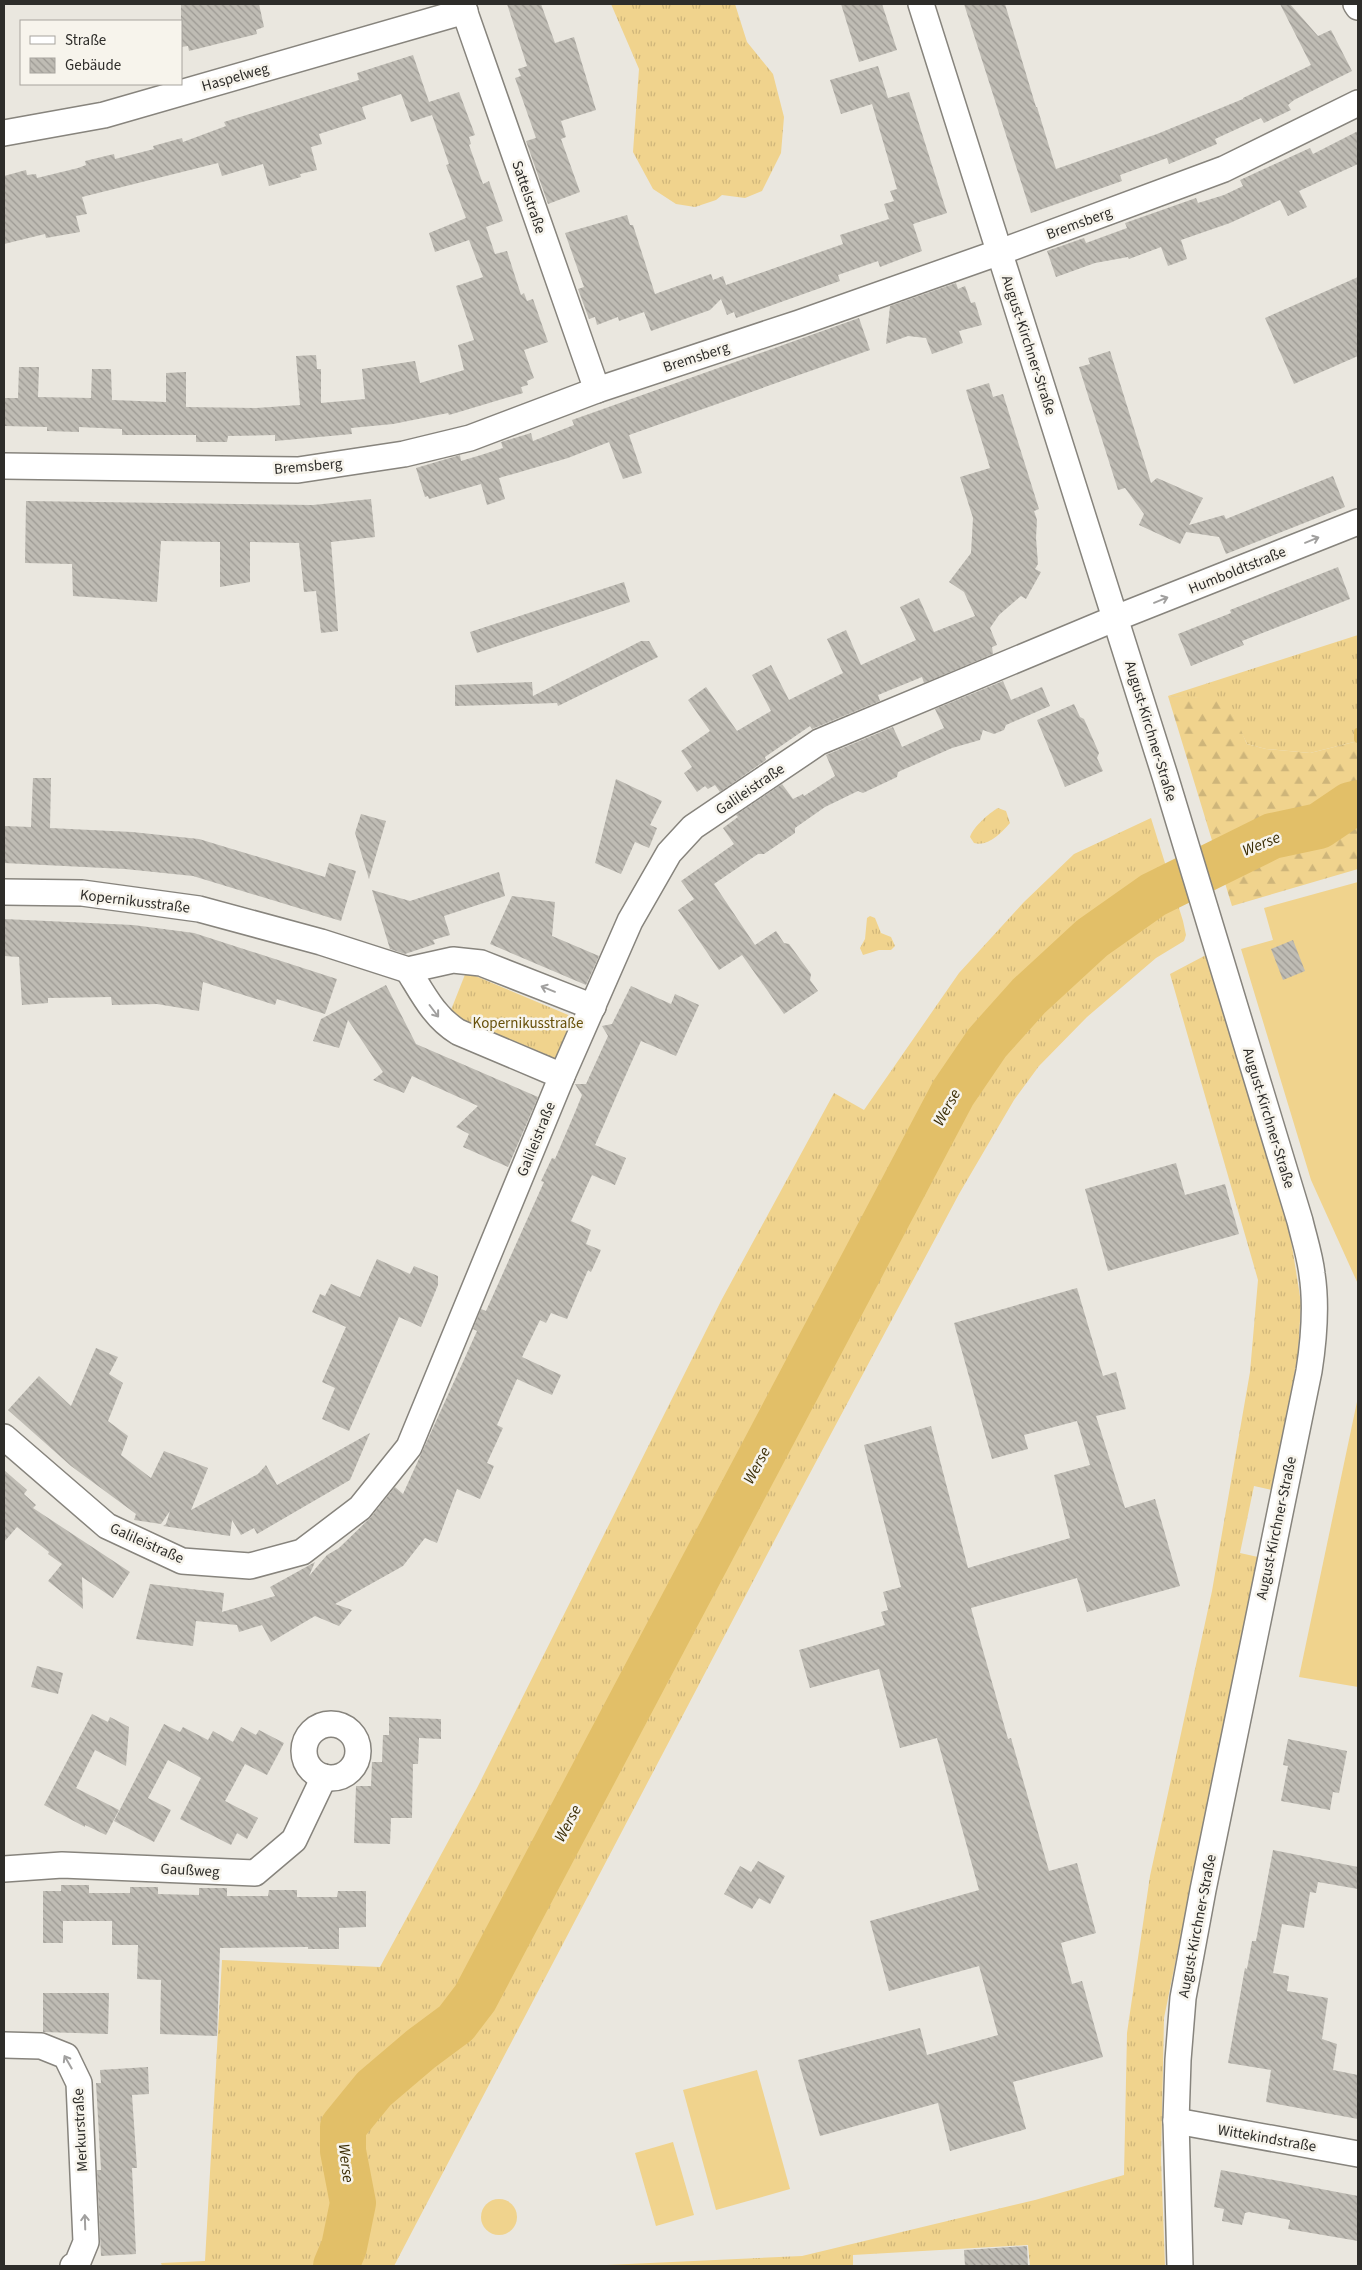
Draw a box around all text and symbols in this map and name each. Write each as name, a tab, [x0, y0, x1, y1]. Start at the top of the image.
legend	[20, 20, 182, 85]
text: Straße	[65, 30, 106, 51]
text: Gebäude	[65, 55, 121, 76]
street label: Haspelweg	[199, 58, 272, 97]
street label: Sattelstraße	[506, 158, 551, 236]
street label: Bremsberg	[1043, 202, 1115, 245]
street label: August-Kirchner-Straße	[996, 273, 1061, 418]
street label: Bremsberg	[660, 337, 732, 378]
street label: Bremsberg	[273, 453, 343, 480]
one-way arrow	[1304, 535, 1319, 544]
street label: Humboldtstraße	[1185, 541, 1289, 600]
one-way arrow	[1153, 595, 1168, 604]
street label: August-Kirchner-Straße	[1119, 658, 1182, 804]
street label: Galileistraße	[712, 759, 789, 820]
water label: Werse	[1239, 826, 1284, 861]
street label: Kopernikusstraße	[79, 884, 191, 919]
one-way arrow	[540, 984, 556, 993]
one-way arrow	[429, 1004, 439, 1018]
park label: Kopernikusstraße	[473, 1013, 583, 1034]
street label: August-Kirchner-Straße	[1237, 1045, 1300, 1191]
water label: Werse	[928, 1085, 966, 1130]
street label: Galileistraße	[512, 1099, 561, 1180]
water label: Werse	[738, 1443, 776, 1488]
street label: August-Kirchner-Straße	[1251, 1455, 1302, 1602]
street label: Galileistraße	[107, 1518, 187, 1569]
water label: Werse	[549, 1801, 587, 1846]
street label: August-Kirchner-Straße	[1173, 1853, 1222, 2000]
street label: Gaußweg	[160, 1858, 220, 1883]
one-way arrow	[63, 2055, 74, 2069]
street label: Merkurstraße	[68, 2088, 93, 2172]
street label: Wittekindstraße	[1216, 2119, 1318, 2157]
water label: Werse	[333, 2142, 359, 2184]
one-way arrow	[80, 2214, 89, 2230]

